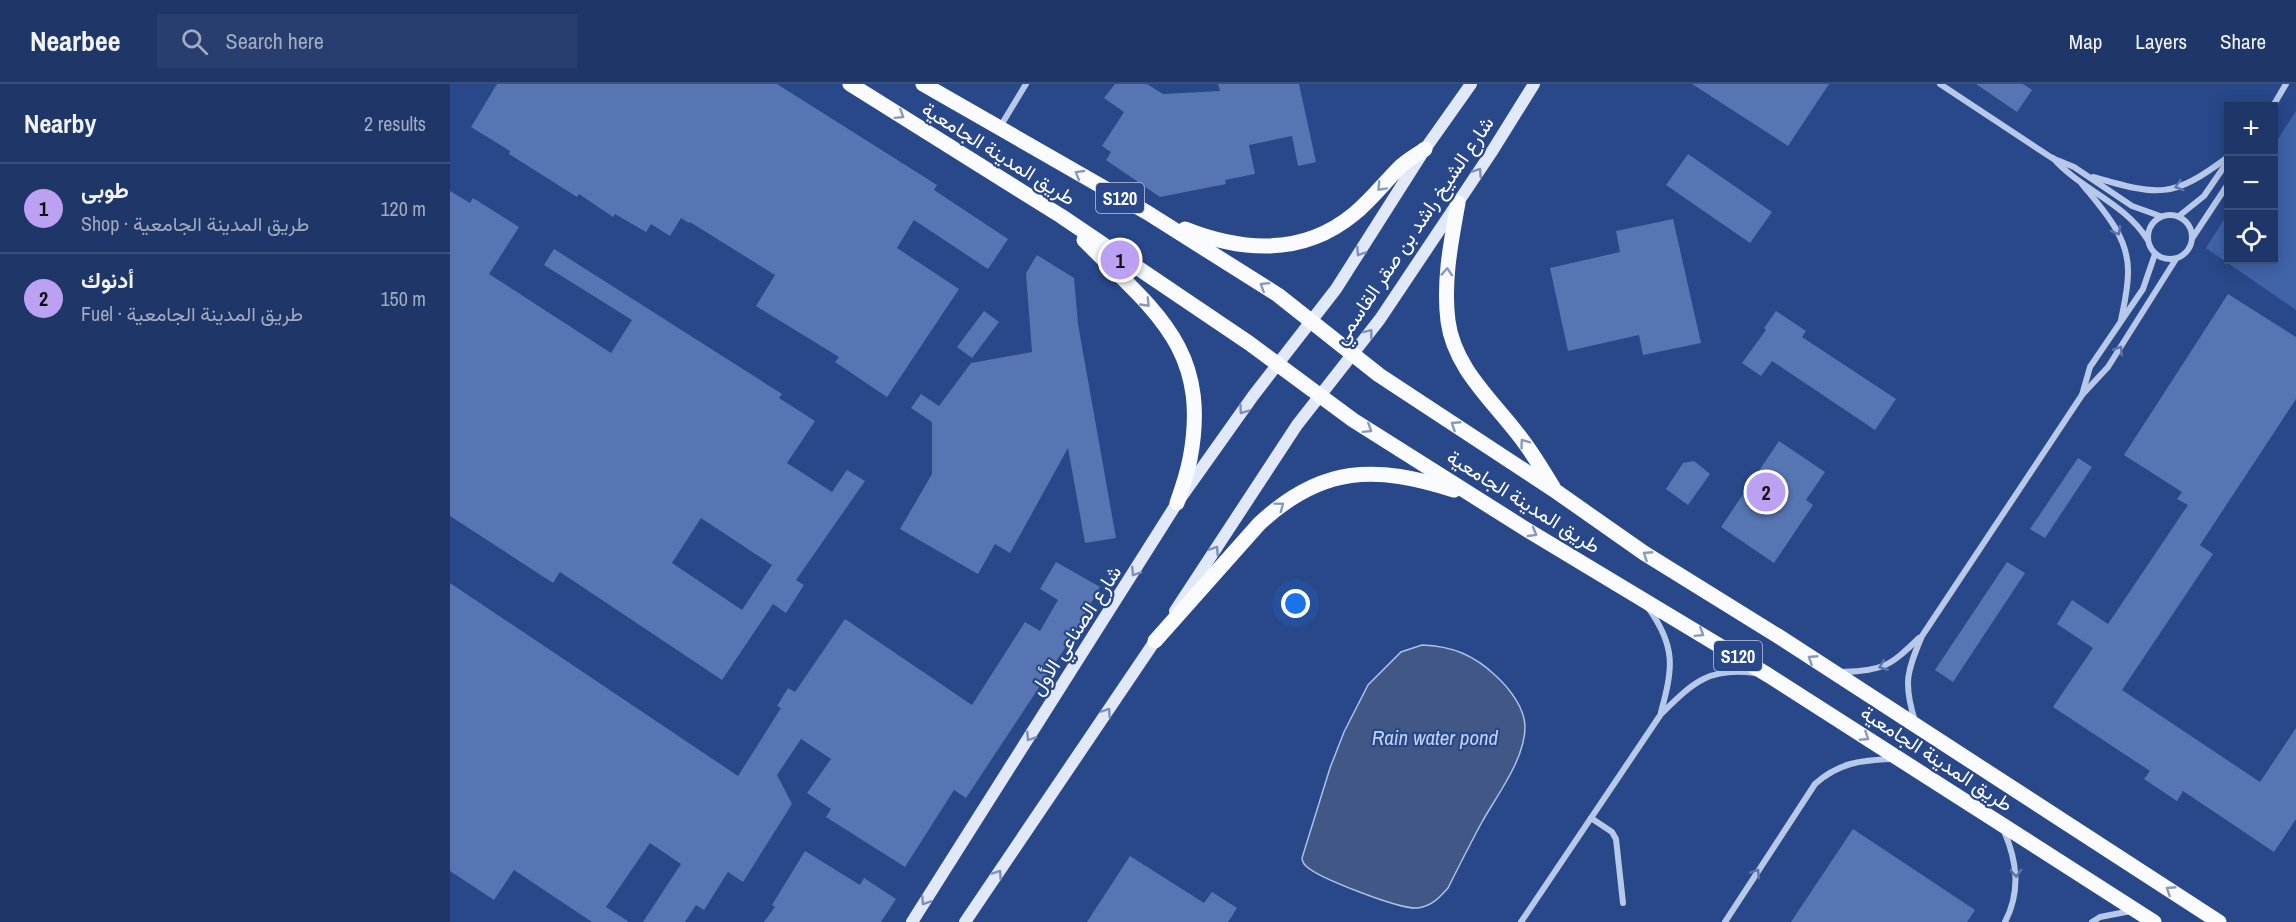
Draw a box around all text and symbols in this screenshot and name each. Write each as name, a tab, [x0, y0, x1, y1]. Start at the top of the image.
search box	[157, 14, 577, 68]
text: Nearbee	[30, 22, 121, 60]
icon: search	[178, 25, 211, 58]
text: Search here	[226, 26, 324, 56]
text: Map	[2069, 27, 2102, 56]
text: Layers	[2135, 27, 2187, 56]
text: Share	[2220, 27, 2266, 56]
street label: طريق المدينة الجامعية	[917, 95, 1081, 211]
map controls	[2224, 102, 2278, 264]
button: +	[2224, 102, 2278, 156]
text: Nearby	[24, 106, 96, 141]
one-way arrow	[893, 108, 904, 119]
text: 2 results	[364, 110, 426, 137]
street label: شارع الشيخ راشد بن صقر القاسمي	[1326, 111, 1503, 352]
button: −	[2224, 156, 2278, 210]
one-way arrow	[1471, 168, 1482, 179]
one-way arrow	[1075, 170, 1085, 181]
text: طوبى	[81, 175, 129, 205]
one-way arrow	[2174, 179, 2185, 192]
one-way arrow	[1377, 180, 1388, 191]
road number: S120	[1096, 183, 1144, 213]
text: 1	[39, 195, 48, 222]
text: 120 m	[380, 195, 426, 222]
text: Shop · طريق المدينة الجامعية	[81, 210, 309, 237]
button: locate	[2224, 210, 2278, 264]
one-way arrow	[2110, 225, 2121, 236]
pin: 1	[1100, 238, 1140, 282]
one-way arrow	[1356, 245, 1367, 256]
text: أدنوك	[81, 265, 134, 295]
one-way arrow	[1440, 267, 1453, 276]
one-way arrow	[1260, 282, 1270, 294]
text: 2	[39, 285, 48, 312]
text: 150 m	[380, 285, 426, 312]
one-way arrow	[1139, 295, 1150, 306]
text: Fuel · طريق المدينة الجامعية	[81, 300, 303, 327]
one-way arrow	[1361, 329, 1372, 340]
one-way arrow	[2111, 345, 2122, 356]
one-way arrow	[1239, 403, 1250, 414]
one-way arrow	[1451, 421, 1462, 432]
one-way arrow	[1362, 422, 1372, 434]
one-way arrow	[1520, 438, 1531, 449]
street label: طريق المدينة الجامعية	[1442, 443, 1606, 559]
pin: 2	[1746, 470, 1786, 514]
one-way arrow	[1273, 502, 1284, 513]
one-way arrow	[1527, 526, 1537, 537]
one-way arrow	[1208, 545, 1219, 556]
one-way arrow	[1643, 551, 1654, 562]
street label: شارع الصناعي الأول	[1023, 560, 1131, 702]
one-way arrow	[1131, 566, 1142, 577]
your location	[1281, 589, 1310, 618]
one-way arrow	[1694, 626, 1704, 638]
road number: S120	[1714, 641, 1762, 671]
one-way arrow	[1808, 655, 1819, 666]
one-way arrow	[1878, 659, 1888, 672]
street label: طريق المدينة الجامعية	[1856, 699, 2018, 817]
one-way arrow	[1100, 708, 1111, 719]
water label: Rain water pond	[1372, 723, 1499, 752]
one-way arrow	[1859, 730, 1870, 741]
one-way arrow	[1025, 731, 1037, 741]
one-way arrow	[991, 869, 1002, 880]
one-way arrow	[1749, 869, 1761, 879]
one-way arrow	[2009, 869, 2022, 878]
one-way arrow	[2166, 886, 2176, 898]
one-way arrow	[921, 894, 932, 905]

